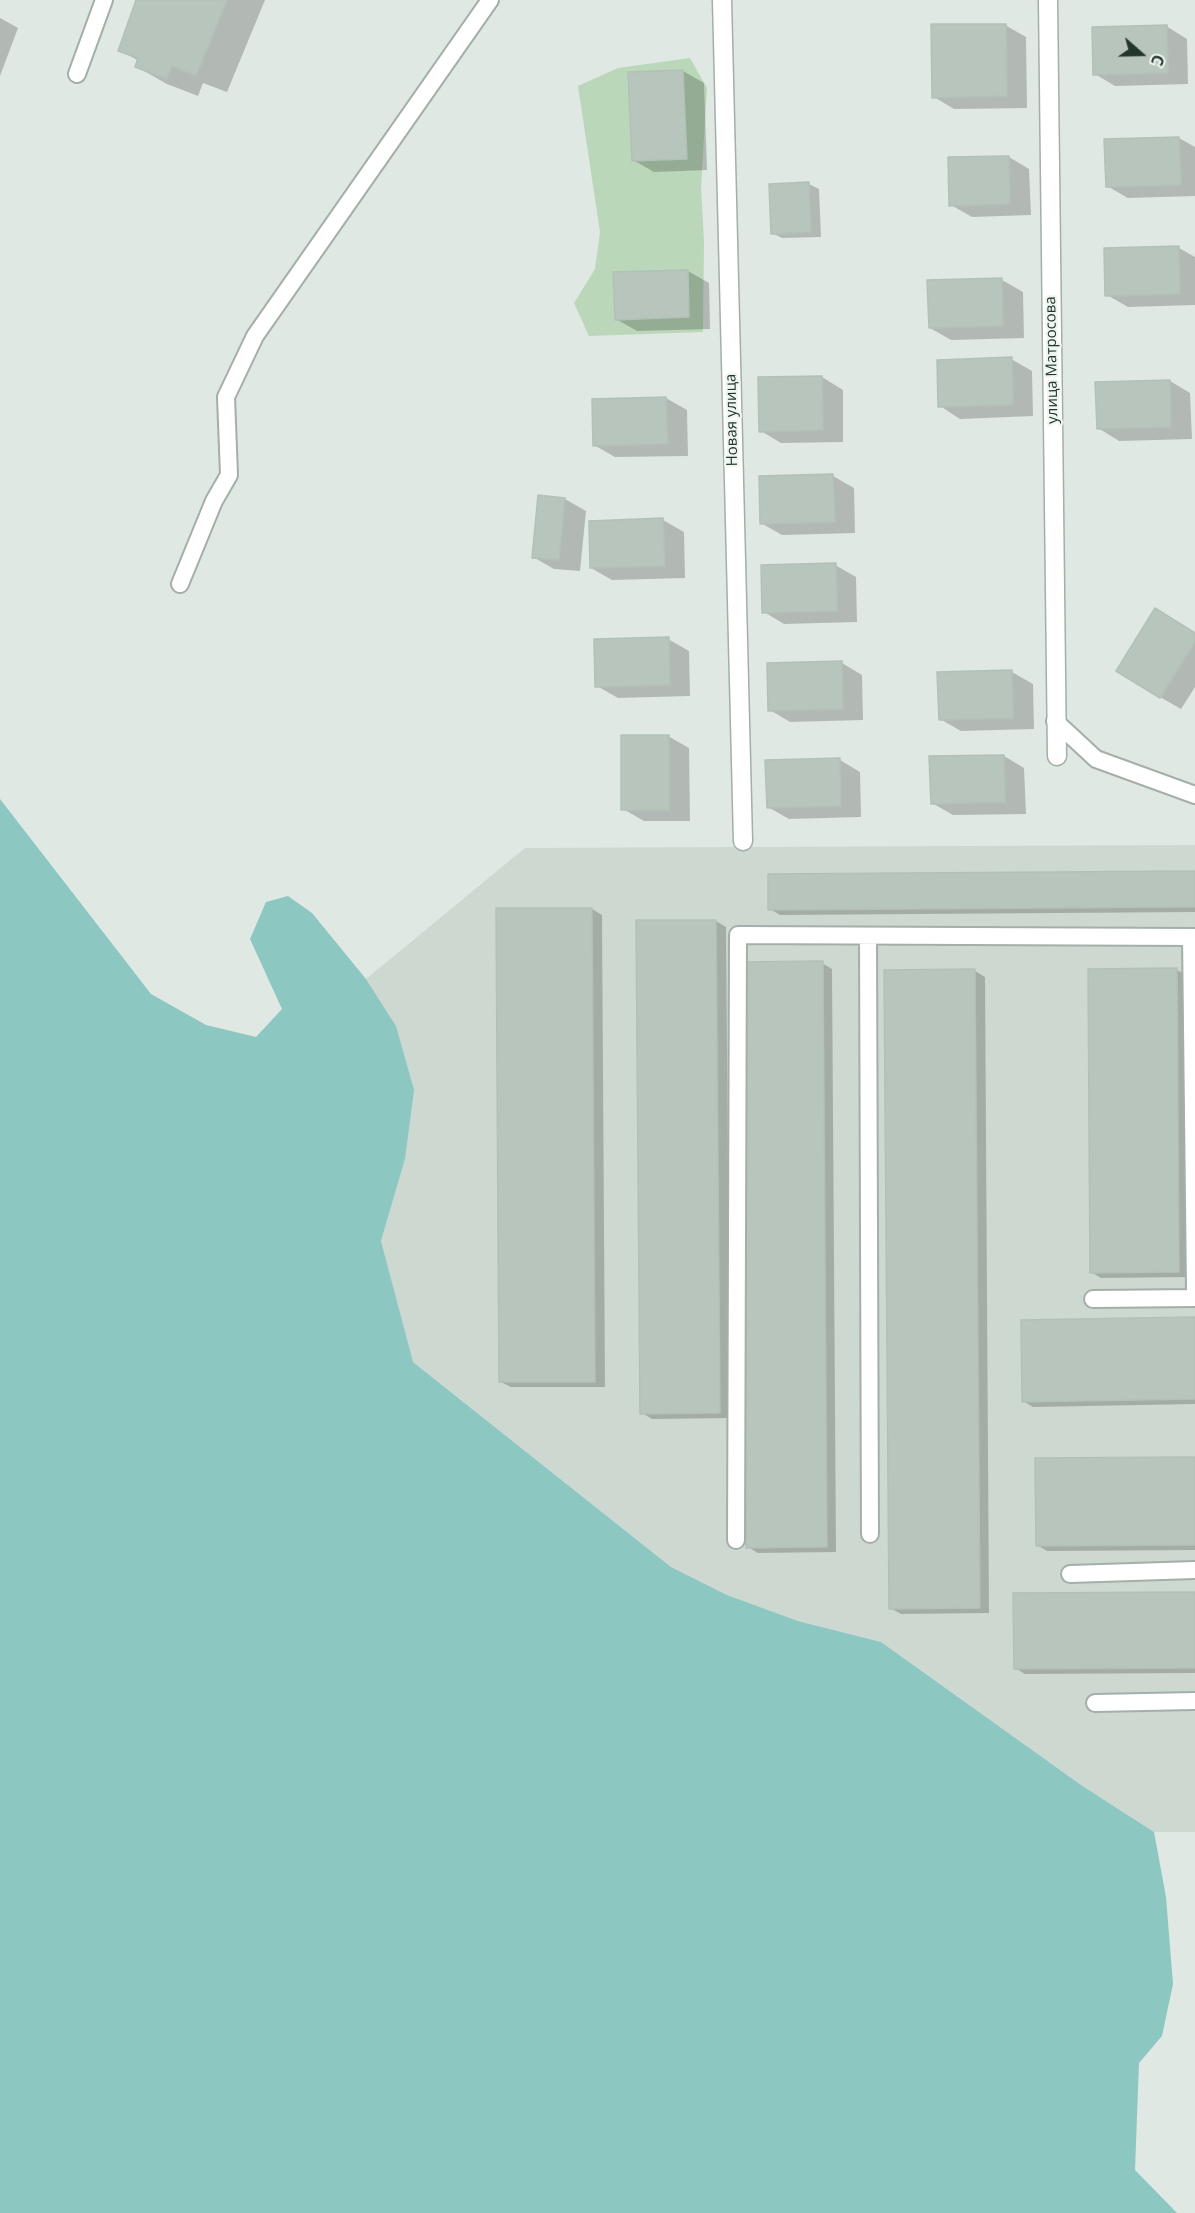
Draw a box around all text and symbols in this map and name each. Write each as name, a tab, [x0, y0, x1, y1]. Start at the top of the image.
north arrow	[1111, 24, 1171, 84]
text: С	[1146, 52, 1170, 69]
street label: улица Матросова	[1042, 296, 1062, 424]
street label: Новая улица	[722, 374, 742, 466]

